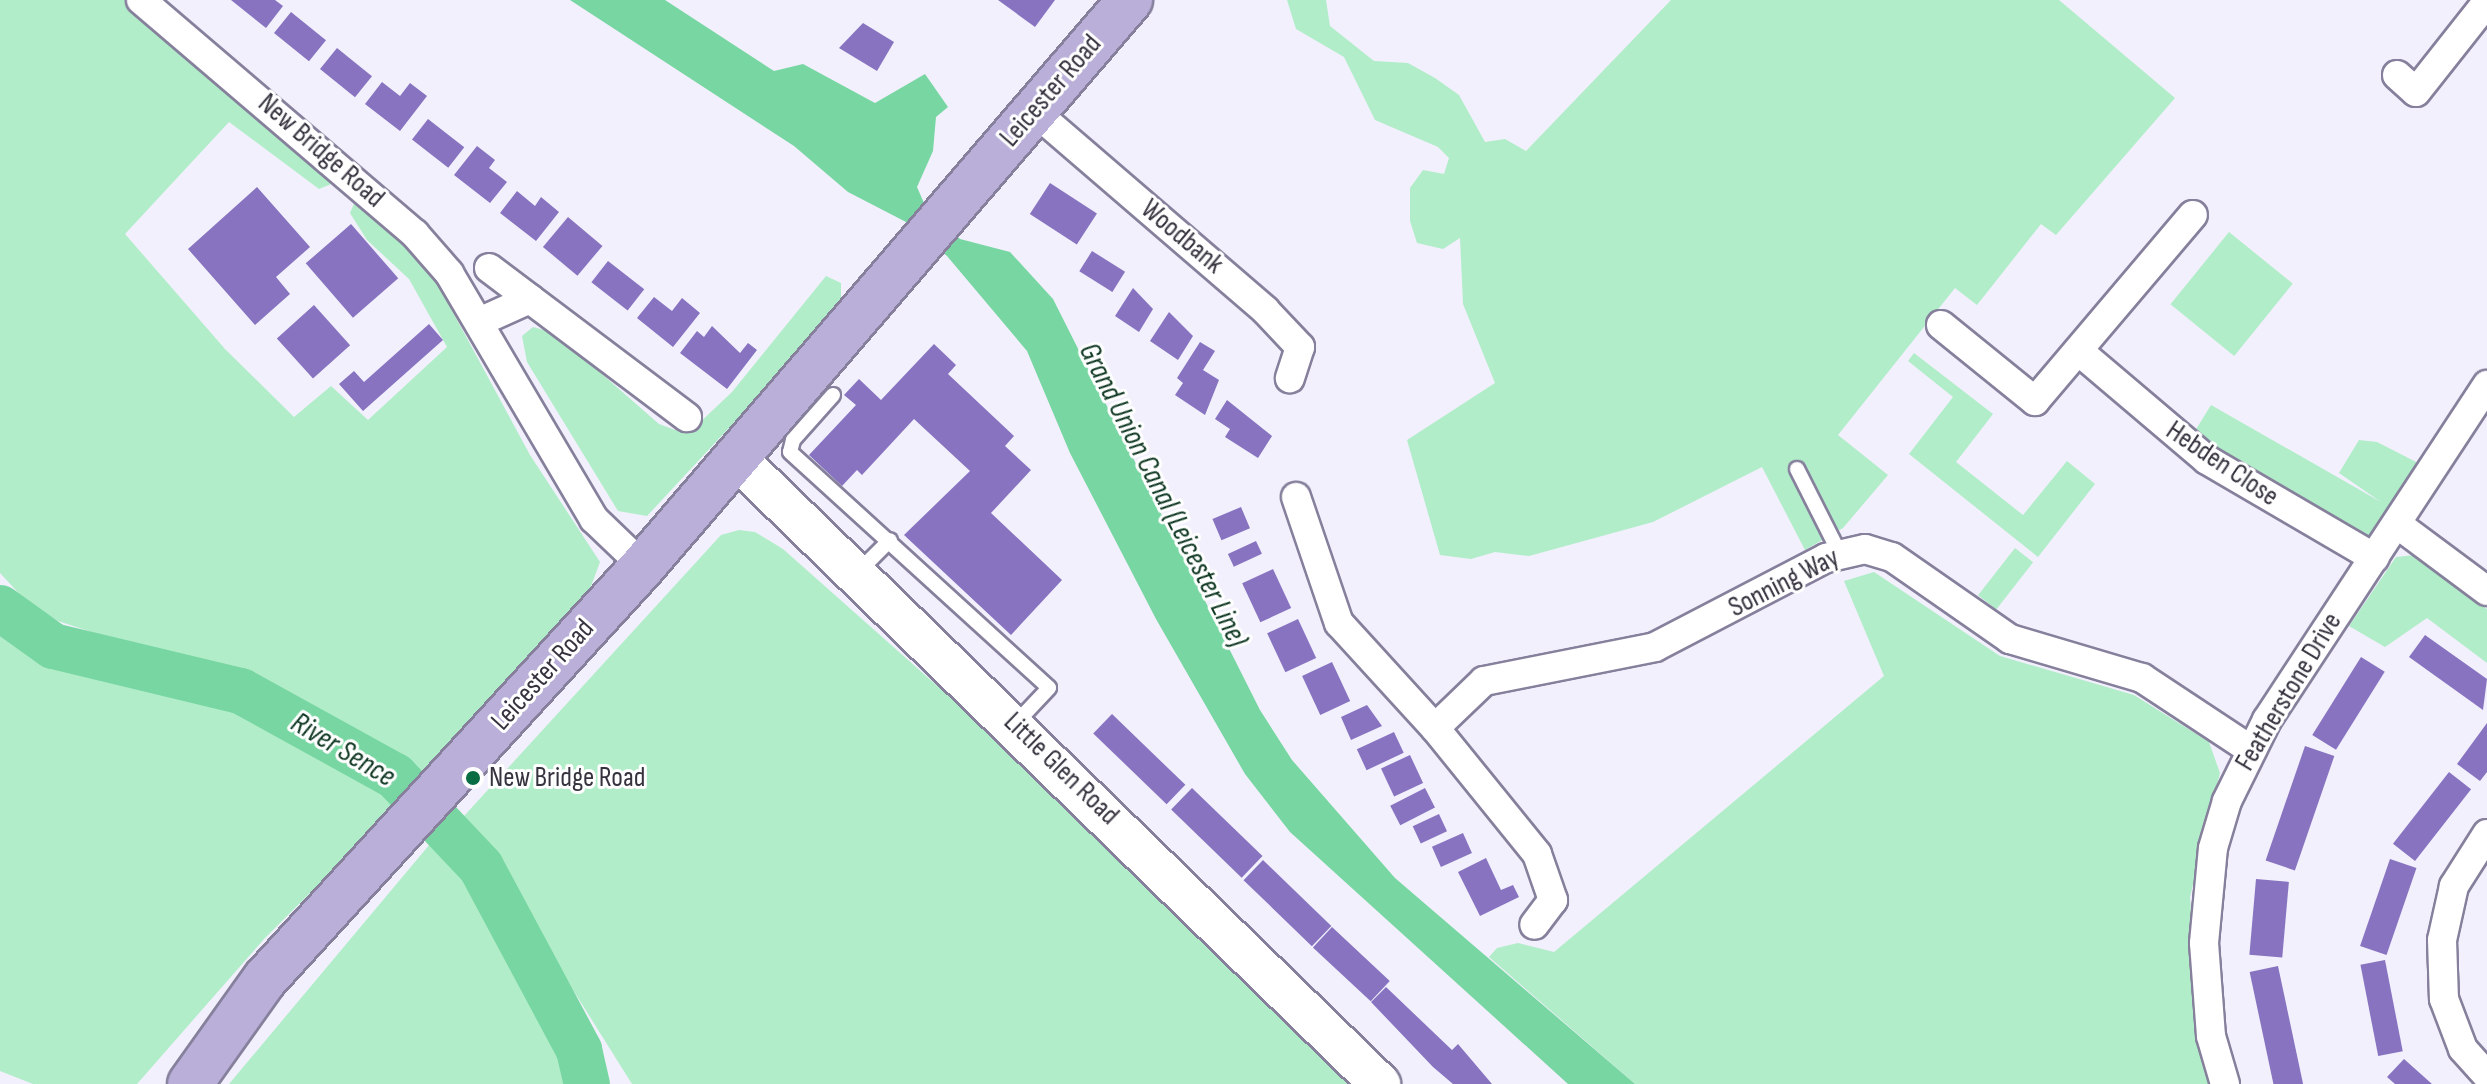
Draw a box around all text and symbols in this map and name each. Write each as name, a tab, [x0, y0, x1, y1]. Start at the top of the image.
street label: Leicester Road	[993, 28, 1109, 154]
street label: New Bridge Road	[251, 87, 391, 215]
street label: Woodbank	[1134, 193, 1230, 281]
water label: Grand Union Canal (Leicester Line)	[1071, 337, 1255, 653]
street label: Hebden Close	[2159, 414, 2285, 514]
street label: Sonning Way	[1723, 541, 1845, 625]
street label: Featherstone Drive	[2229, 607, 2349, 777]
street label: Leicester Road	[484, 613, 602, 737]
water label: River Sence	[284, 705, 402, 795]
street label: Little Glen Road	[996, 706, 1126, 832]
place label: New Bridge Road	[489, 761, 645, 795]
marker: New Bridge Road	[464, 769, 482, 787]

